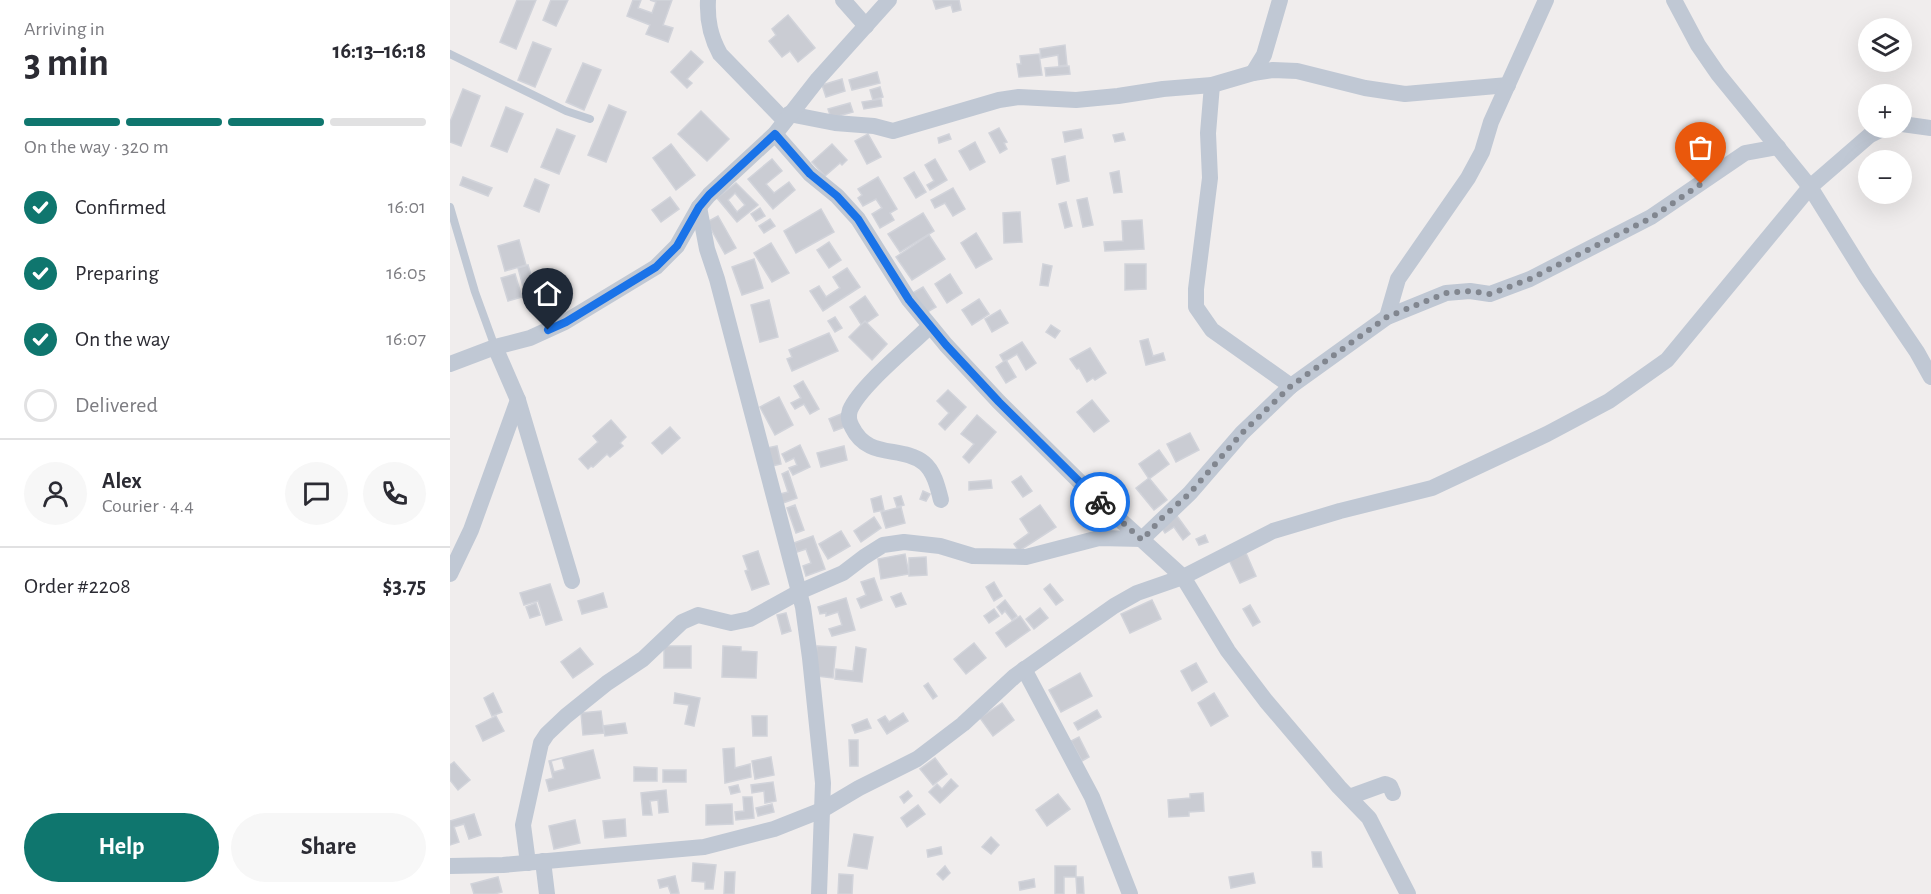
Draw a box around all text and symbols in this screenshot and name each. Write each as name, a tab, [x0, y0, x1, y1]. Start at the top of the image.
map controls	[1858, 18, 1912, 204]
button: layers	[1858, 18, 1912, 72]
text: Arriving in	[24, 19, 105, 39]
text: 16:13–16:18	[333, 40, 426, 62]
text: 3 min	[24, 44, 109, 83]
button: +	[1858, 84, 1912, 138]
pin	[1675, 122, 1726, 184]
icon: bag	[1684, 131, 1717, 164]
text: On the way · 320 m	[24, 137, 169, 157]
button: −	[1858, 150, 1912, 204]
icon: check	[24, 191, 57, 224]
text: Confirmed	[75, 196, 166, 218]
text: 16:01	[388, 197, 426, 217]
icon: check	[24, 257, 57, 290]
text: Preparing	[75, 262, 159, 284]
text: 16:05	[386, 263, 426, 283]
pin	[522, 268, 573, 330]
icon: home	[531, 277, 564, 310]
icon: check	[24, 323, 57, 356]
text: On the way	[75, 328, 170, 350]
text: 16:07	[386, 329, 426, 349]
text: Delivered	[75, 394, 158, 416]
button: person	[24, 462, 87, 525]
button: chat	[285, 462, 348, 525]
button: phone	[363, 462, 426, 525]
text: Alex	[102, 470, 142, 492]
courier	[1070, 472, 1130, 532]
icon: bike	[1084, 486, 1117, 519]
text: Courier · 4.4	[102, 496, 194, 516]
text: Order #2208	[24, 575, 131, 597]
text: $3.75	[383, 575, 426, 597]
button: Help	[24, 813, 219, 882]
button: Share	[231, 813, 426, 882]

